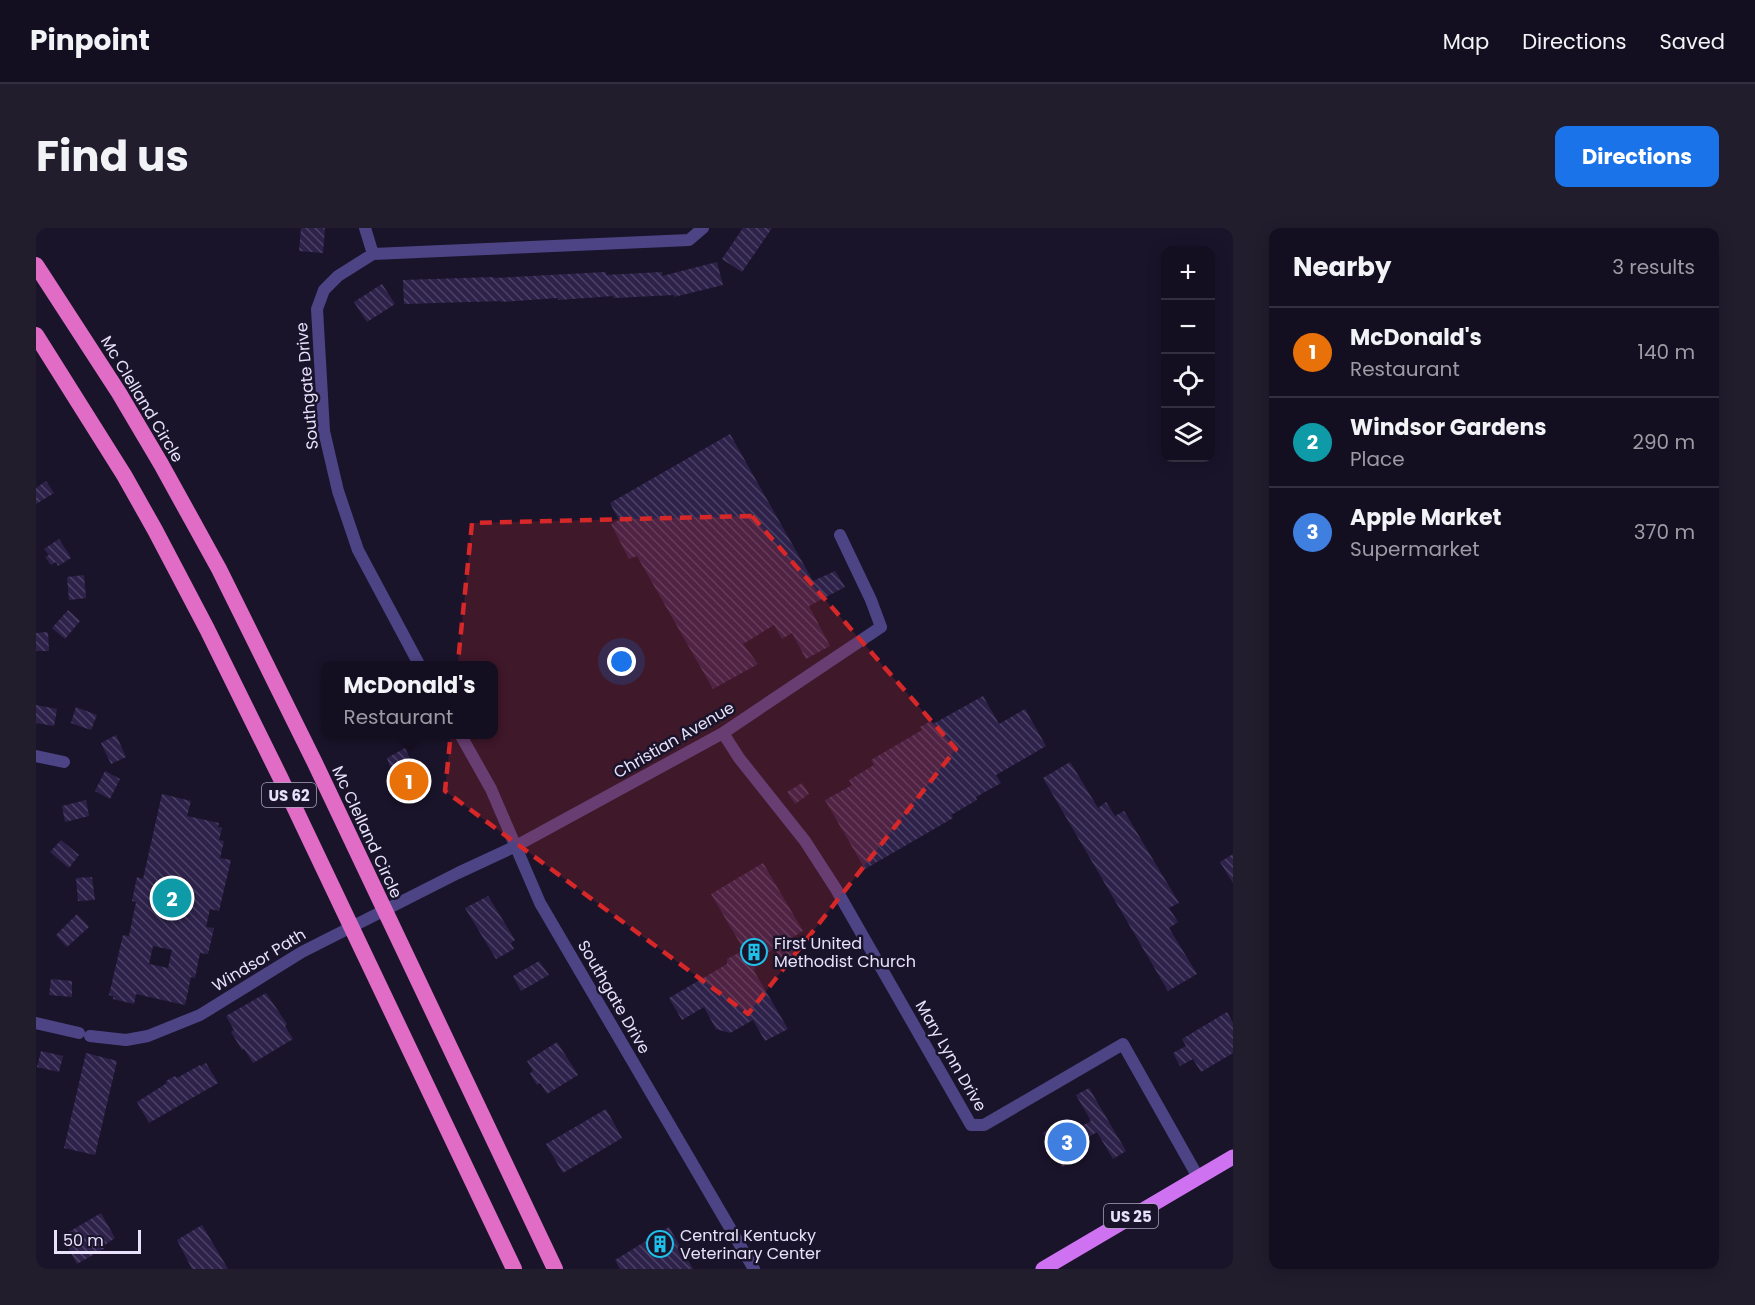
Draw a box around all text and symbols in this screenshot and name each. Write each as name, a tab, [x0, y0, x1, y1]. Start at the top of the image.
text: Pinpoint	[30, 21, 150, 60]
text: Map	[1443, 27, 1489, 56]
text: Directions	[1522, 27, 1626, 56]
text: Saved	[1659, 27, 1725, 56]
button: Directions	[1555, 126, 1719, 187]
text: Find us	[36, 127, 189, 186]
map controls	[1161, 246, 1215, 462]
button: +	[1161, 246, 1215, 300]
text: Nearby	[1293, 249, 1391, 285]
text: 3 results	[1612, 253, 1695, 281]
button: −	[1161, 300, 1215, 354]
street label: Southgate Drive	[290, 321, 324, 451]
text: McDonald's	[1350, 322, 1482, 353]
street label: Mc Clelland Circle	[95, 331, 189, 467]
text: 1	[1309, 338, 1316, 366]
text: 140 m	[1638, 338, 1695, 366]
button: locate	[1161, 354, 1215, 408]
text: Restaurant	[1350, 355, 1460, 383]
button: layers	[1161, 408, 1215, 462]
text: Windsor Gardens	[1350, 412, 1546, 443]
text: 2	[1307, 428, 1318, 456]
text: 290 m	[1632, 428, 1695, 456]
text: Place	[1350, 445, 1405, 473]
text: Apple Market	[1350, 502, 1501, 533]
text: 3	[1306, 518, 1319, 546]
text: 370 m	[1634, 518, 1695, 546]
text: Supermarket	[1350, 535, 1479, 563]
your location	[607, 647, 636, 676]
popup	[321, 661, 498, 739]
text: McDonald's	[344, 670, 475, 701]
street label: Christian Avenue	[609, 696, 739, 784]
text: Restaurant	[344, 703, 453, 731]
pin: 1	[390, 758, 428, 804]
street label: Mc Clelland Circle	[326, 762, 408, 902]
road number: US 62	[262, 783, 316, 807]
pin: 2	[152, 876, 192, 920]
street label: Windsor Path	[208, 923, 310, 997]
place label: First United Methodist Church	[774, 932, 916, 973]
street label: Southgate Drive	[572, 936, 656, 1058]
building icon: First United Methodist Church	[739, 937, 769, 967]
street label: Mary Lynn Drive	[910, 996, 992, 1116]
pin: 3	[1048, 1120, 1086, 1164]
road number: US 25	[1104, 1204, 1158, 1228]
place label: Central Kentucky Veterinary Center	[680, 1224, 821, 1265]
scale bar	[54, 1227, 141, 1254]
text: 50 m	[63, 1229, 104, 1252]
building icon: Central Kentucky Veterinary Center	[645, 1229, 675, 1259]

